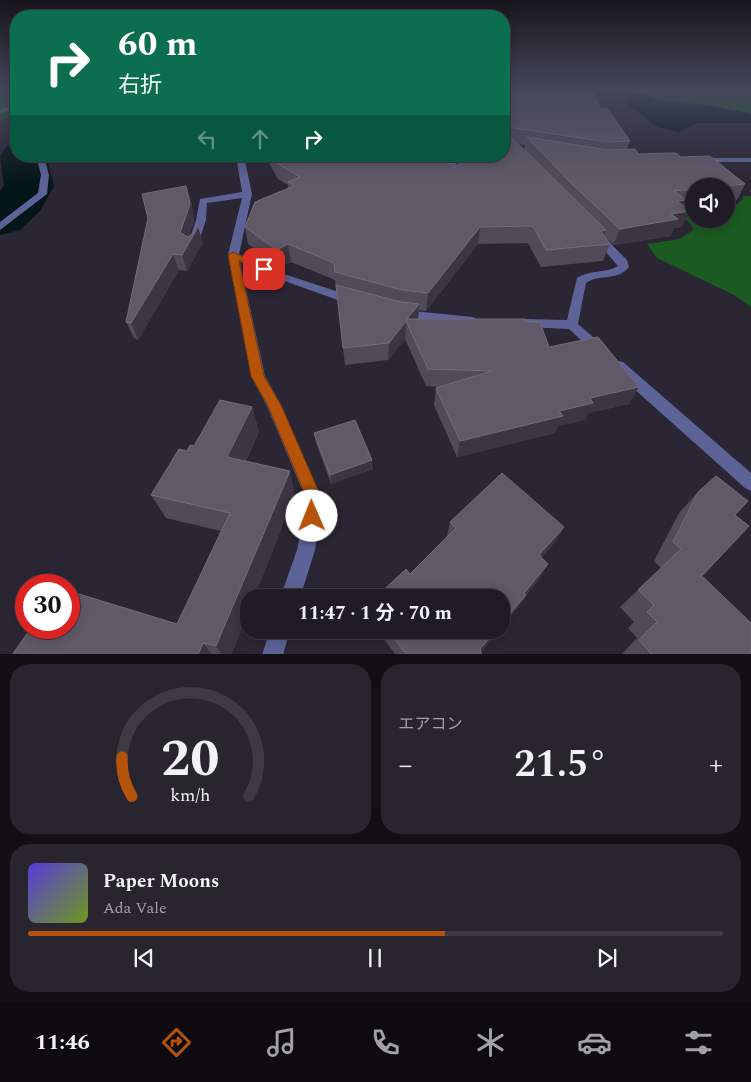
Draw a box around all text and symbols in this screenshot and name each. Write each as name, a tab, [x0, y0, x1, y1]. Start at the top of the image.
text: 60 m	[118, 18, 198, 71]
icon: right	[35, 30, 100, 95]
text: 右折	[118, 69, 162, 102]
icon: left	[193, 125, 221, 153]
icon: ahead	[246, 125, 274, 153]
icon: right	[299, 125, 327, 153]
map controls	[685, 178, 735, 228]
button: sound	[685, 178, 735, 228]
pin	[243, 248, 285, 290]
icon: arrive	[250, 255, 278, 283]
position arrow	[285, 489, 337, 541]
speed limit sign: 30	[15, 574, 80, 639]
text: 11:47 · 1 分 · 70 m	[298, 599, 452, 628]
text: エアコン	[399, 712, 463, 736]
text: 20	[161, 720, 219, 799]
text: 21.5°	[514, 736, 607, 794]
text: −	[399, 744, 413, 787]
text: +	[709, 744, 723, 787]
text: km/h	[170, 782, 210, 809]
text: Paper Moons	[103, 867, 219, 896]
text: Ada Vale	[103, 896, 167, 920]
icon: previous	[130, 944, 158, 972]
icon: pause	[361, 944, 389, 972]
icon: next	[593, 944, 621, 972]
icon: directions	[159, 1025, 194, 1060]
icon: music	[264, 1025, 299, 1060]
icon: phone	[368, 1025, 403, 1060]
icon: climate	[473, 1025, 508, 1060]
icon: car	[577, 1025, 612, 1060]
icon: filters	[681, 1025, 716, 1060]
text: 11:46	[35, 1026, 90, 1059]

